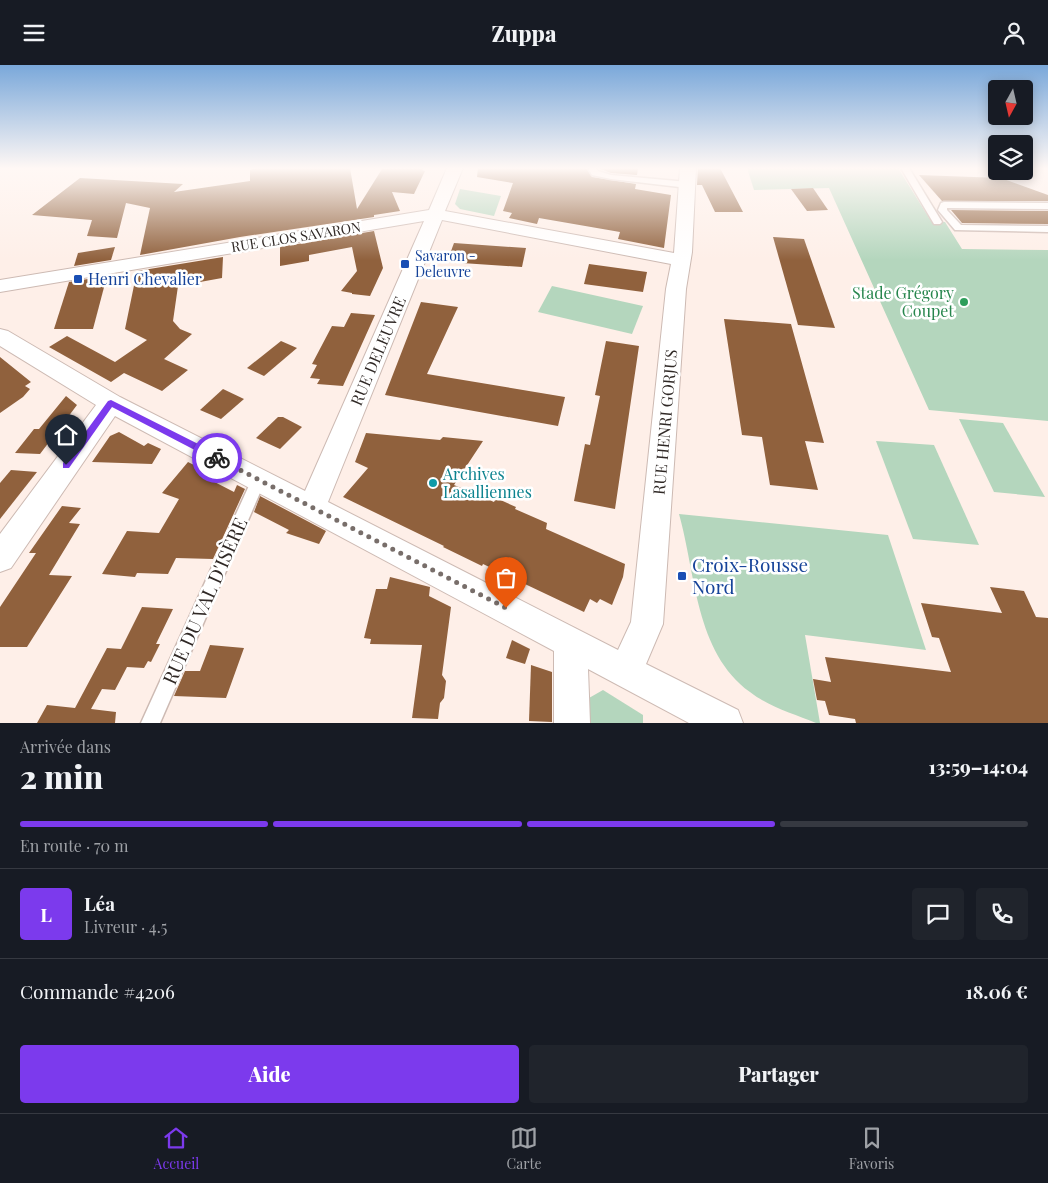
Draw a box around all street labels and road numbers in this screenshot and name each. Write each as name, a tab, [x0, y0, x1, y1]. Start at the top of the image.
street label: RUE CLOS SAVARON	[230, 217, 362, 256]
street label: RUE DELEUVRE	[345, 293, 410, 408]
street label: RUE HENRI GORJUS	[648, 348, 681, 496]
street label: RUE DU VAL D'ISÈRE	[156, 513, 253, 688]

